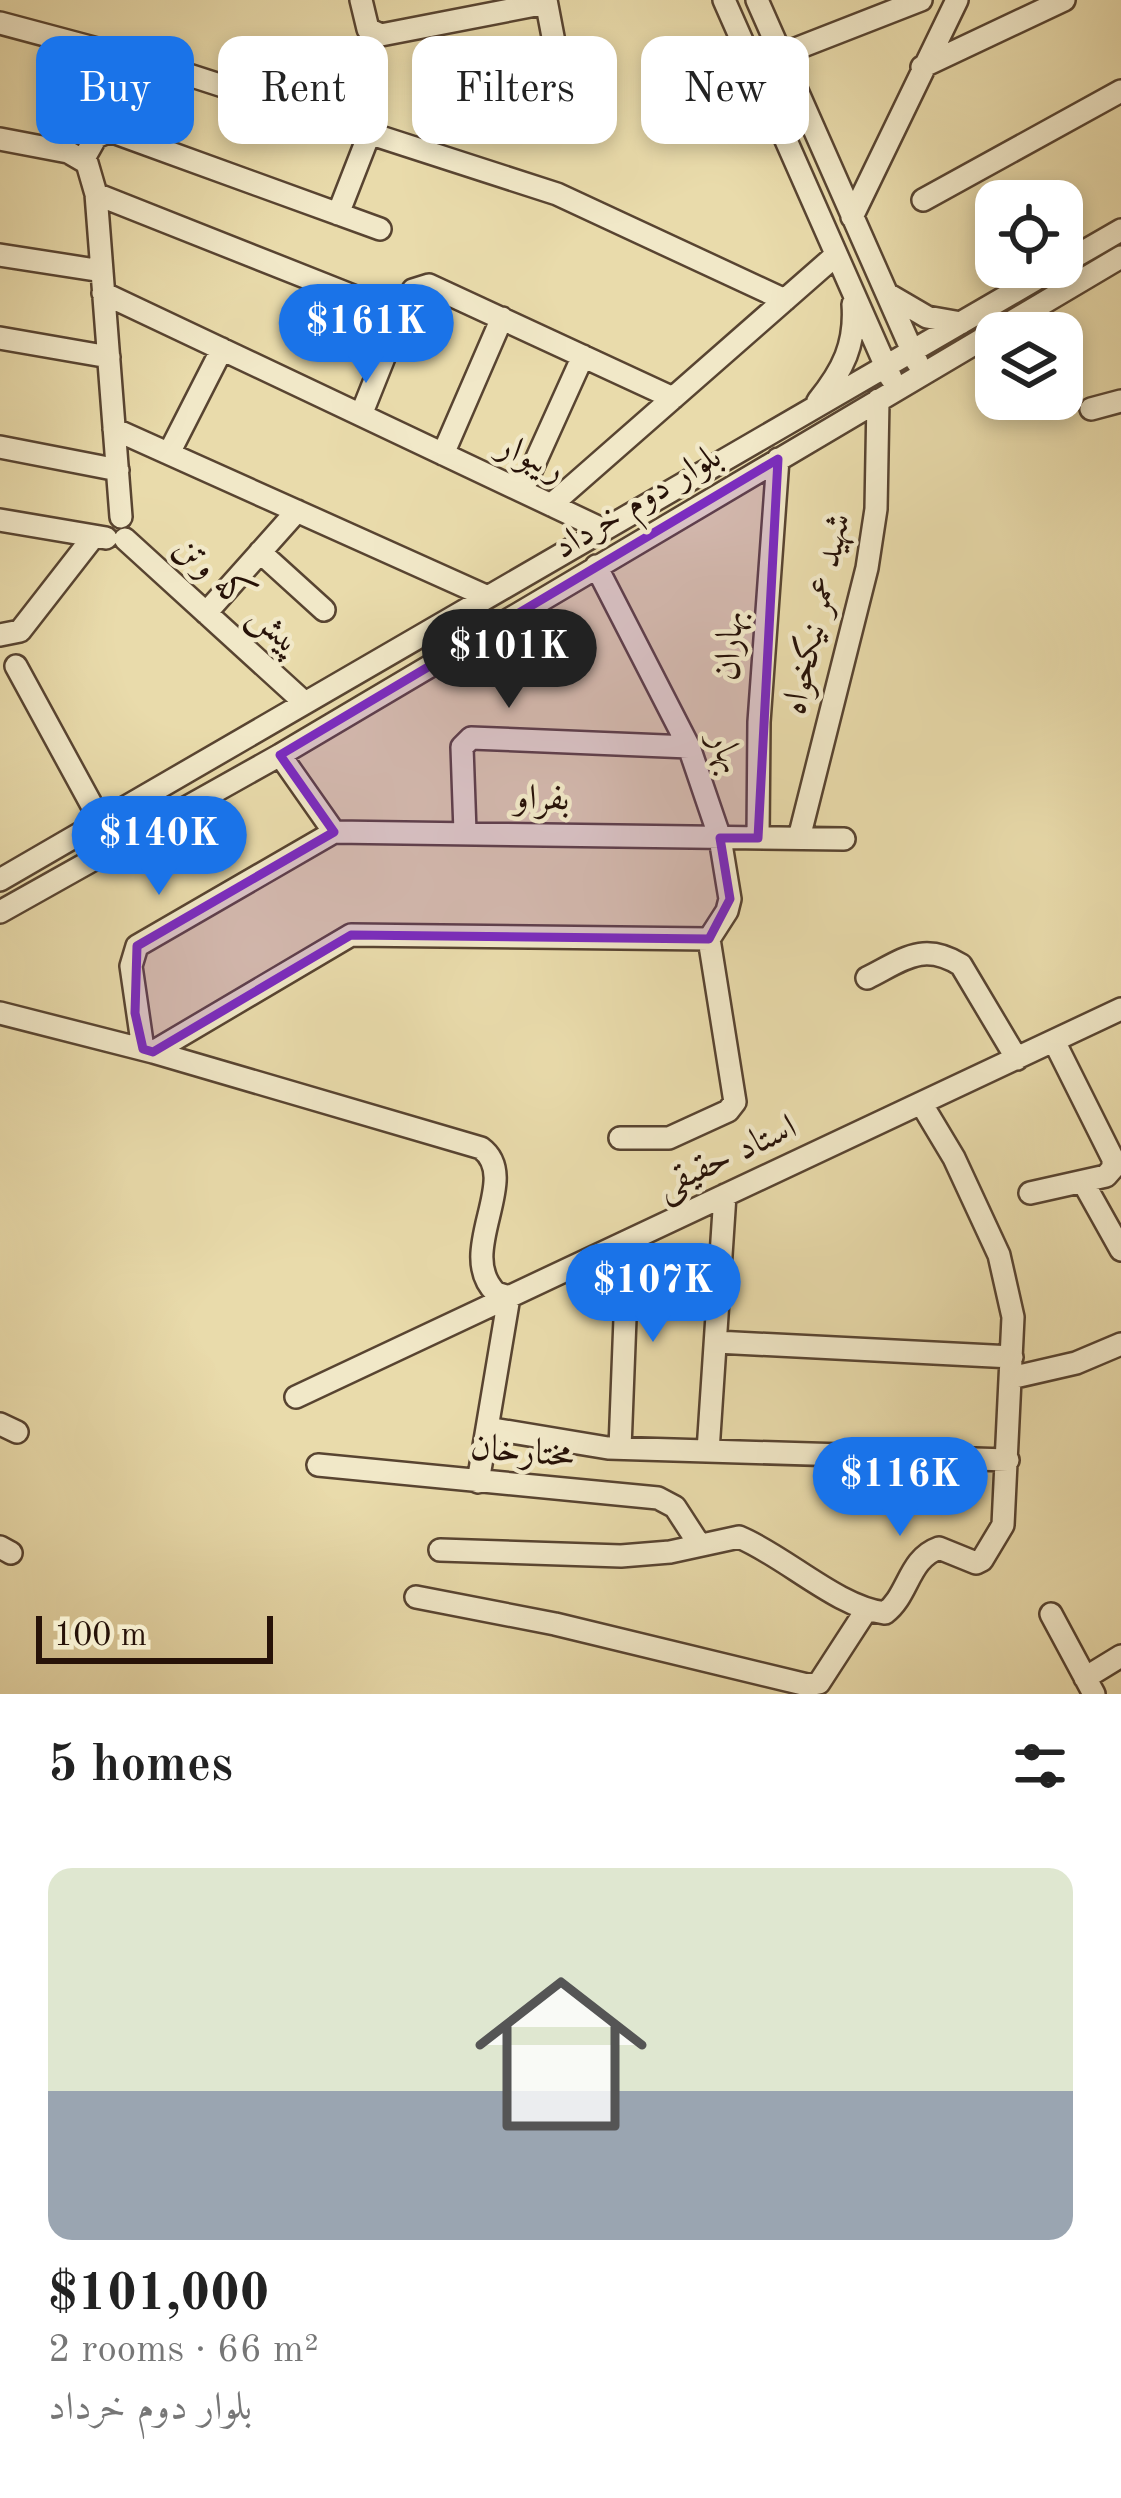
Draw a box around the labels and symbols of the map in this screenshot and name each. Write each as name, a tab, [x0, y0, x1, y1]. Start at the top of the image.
pin: $161K	[282, 284, 450, 386]
street label: ریبوار	[489, 427, 570, 491]
street label: بلوار دوم خرداد	[548, 439, 733, 576]
street label: شهید عمر نیکخواه	[774, 509, 861, 718]
street label: پیش که وتن	[164, 525, 313, 666]
pin: $101K	[425, 609, 593, 711]
street label: بهاران	[711, 610, 753, 682]
street label: بهار	[698, 724, 749, 780]
street label: بفراو	[510, 781, 570, 820]
pin: $140K	[75, 796, 243, 898]
street label: استاد حقیقی	[651, 1110, 805, 1211]
pin: $107K	[569, 1243, 737, 1345]
street label: مختارخان	[469, 1431, 576, 1475]
pin: $116K	[816, 1437, 984, 1539]
scale bar	[36, 1610, 273, 1663]

